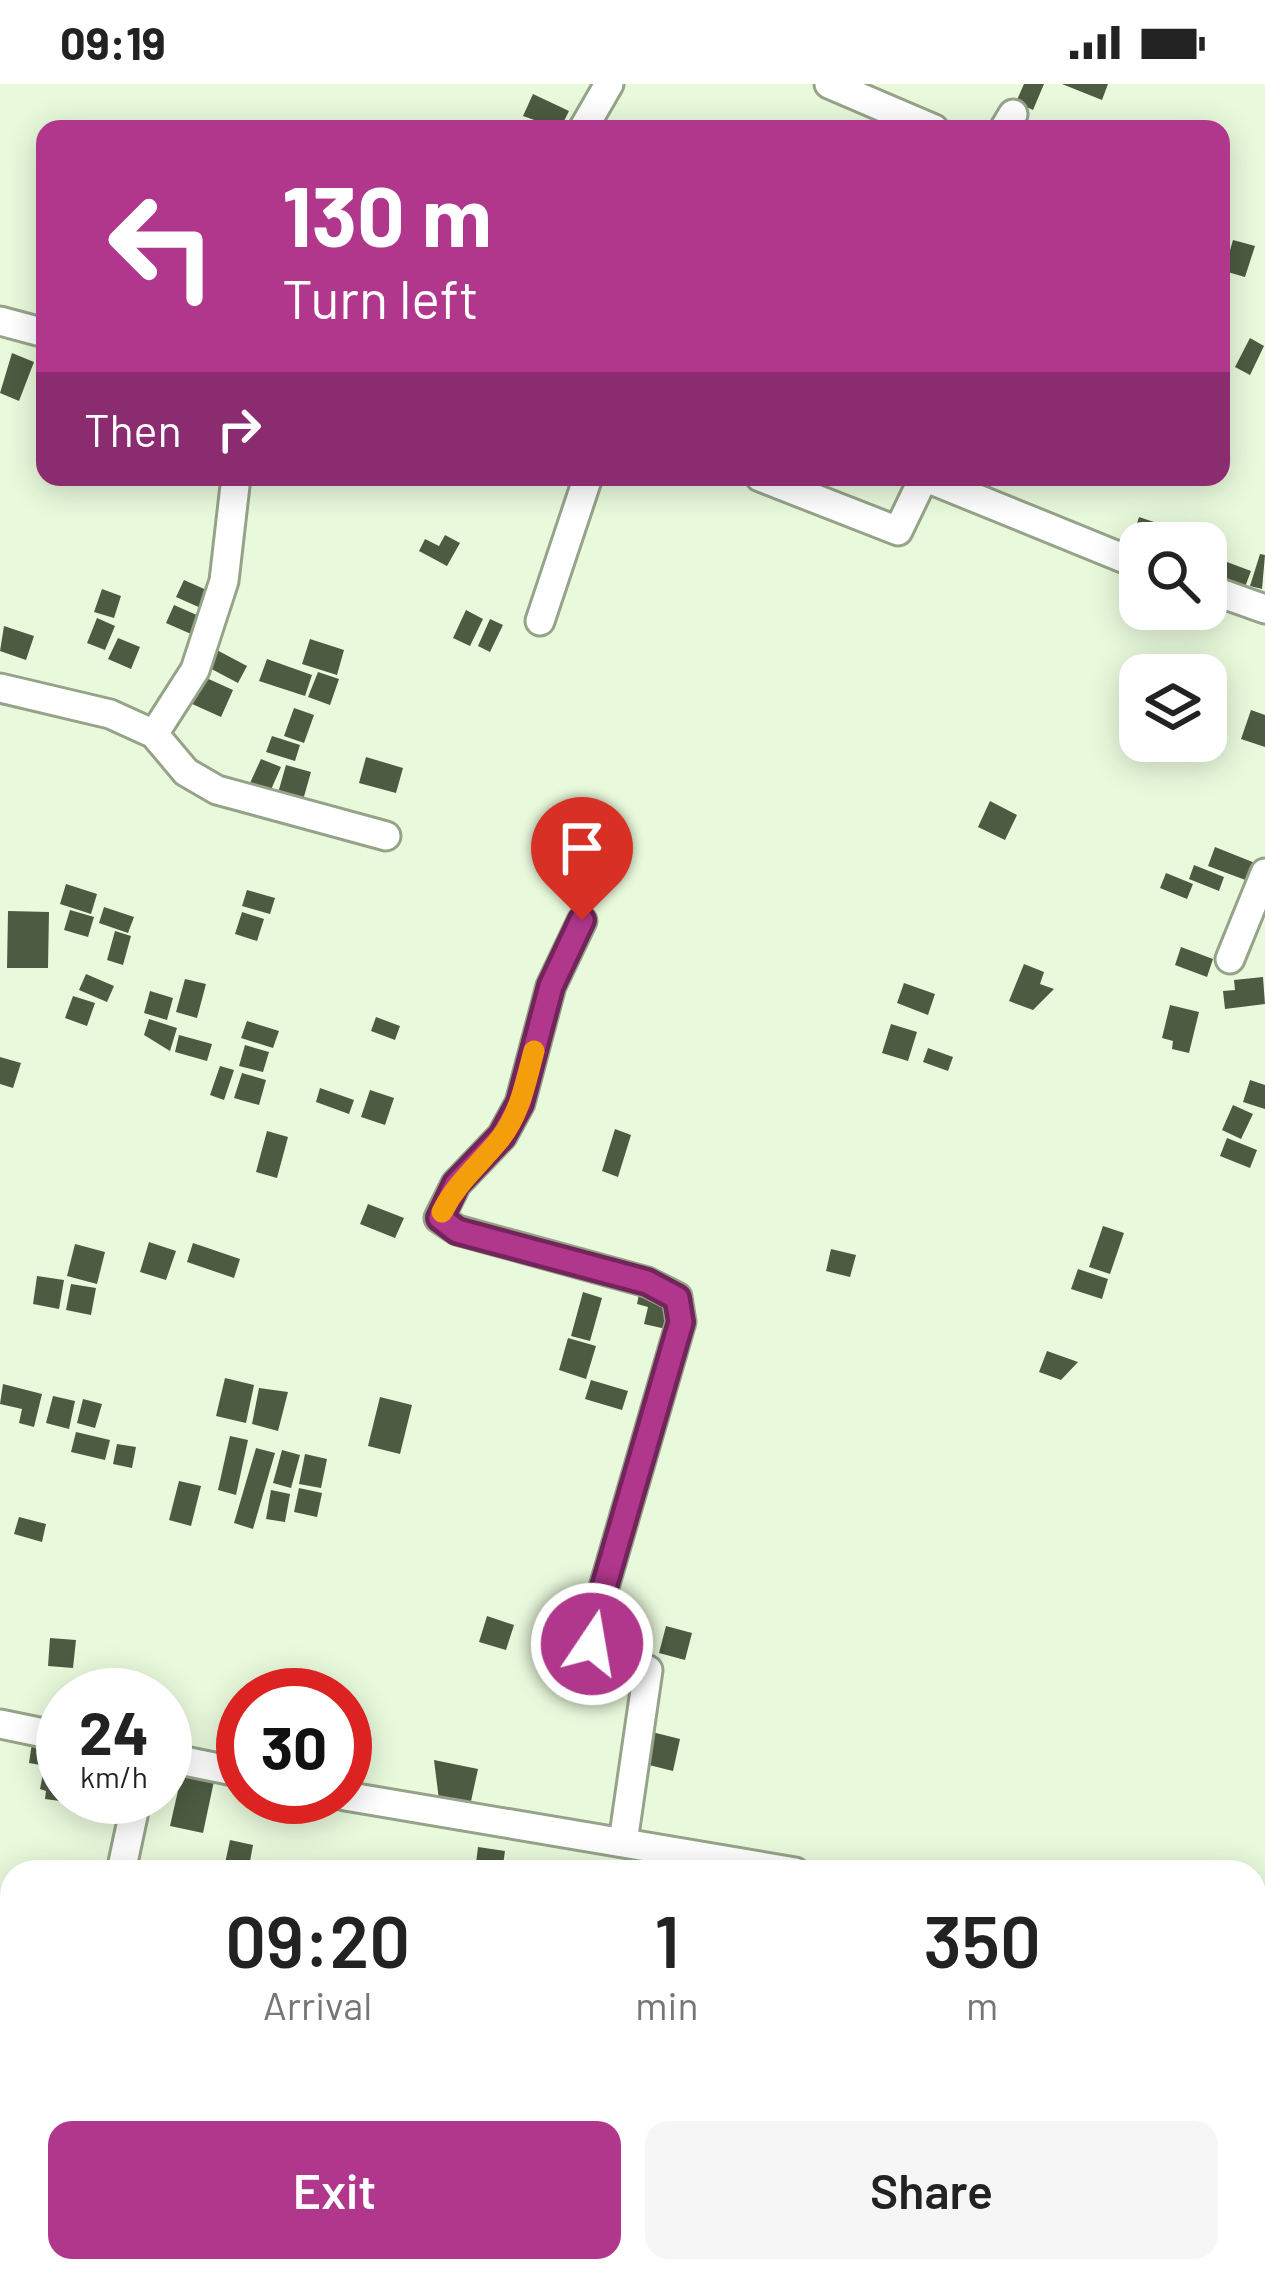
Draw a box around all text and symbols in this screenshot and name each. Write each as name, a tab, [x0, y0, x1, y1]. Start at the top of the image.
text: 09:19	[60, 15, 166, 69]
text: 130 m	[282, 163, 492, 264]
icon: left	[84, 168, 240, 324]
text: Turn left	[282, 265, 479, 330]
icon: right	[206, 396, 272, 462]
text: Then	[84, 402, 182, 456]
map controls	[1119, 522, 1227, 762]
button: search	[1119, 522, 1227, 630]
button: layers	[1119, 654, 1227, 762]
pin	[531, 797, 633, 920]
icon: arrive	[549, 815, 615, 881]
position arrow	[529, 1581, 655, 1707]
speed limit sign: 30	[216, 1668, 372, 1824]
text: 24	[79, 1695, 149, 1767]
text: km/h	[80, 1758, 148, 1794]
text: 09:20	[225, 1896, 410, 1982]
text: 1	[654, 1896, 680, 1982]
text: 350	[924, 1896, 1041, 1982]
text: Arrival	[263, 1981, 372, 2028]
text: min	[635, 1981, 698, 2028]
text: m	[966, 1981, 998, 2028]
button: Exit	[48, 2121, 621, 2259]
button: Share	[645, 2121, 1218, 2259]

